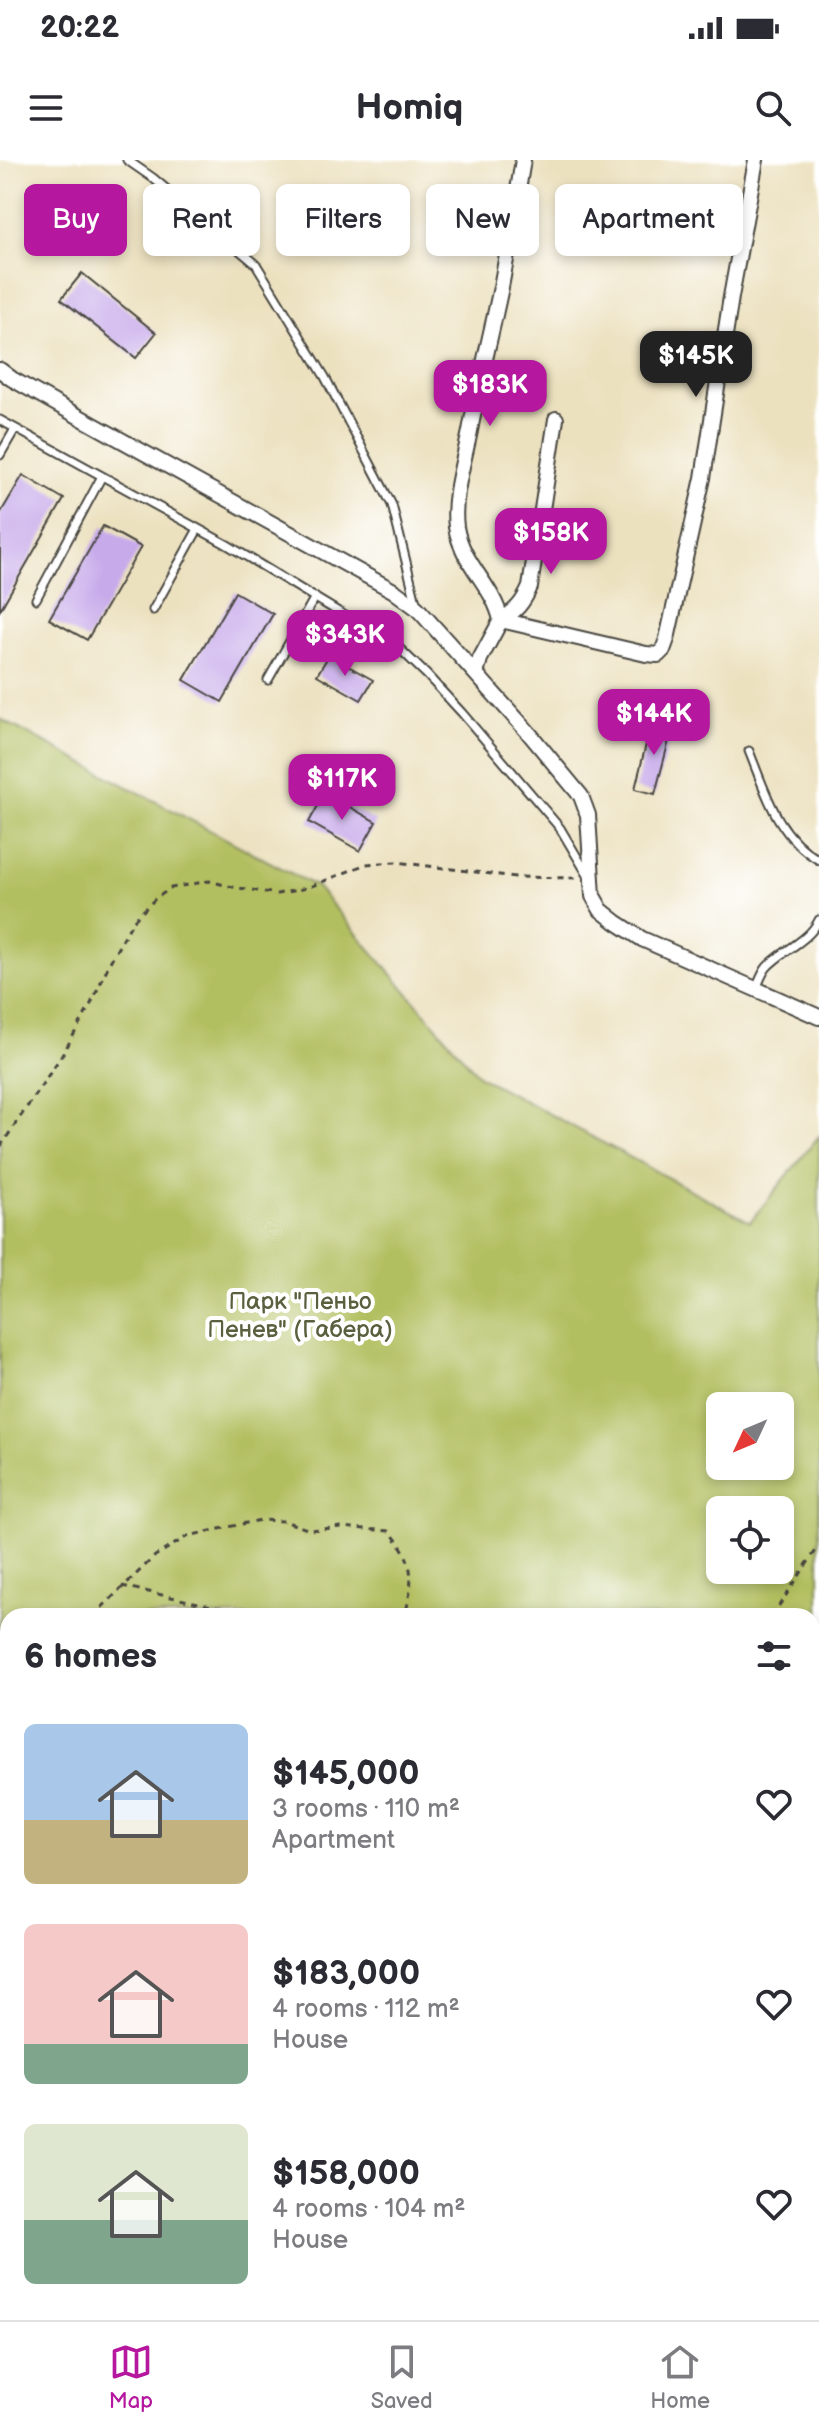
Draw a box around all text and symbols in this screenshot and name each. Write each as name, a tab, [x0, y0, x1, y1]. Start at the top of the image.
text: 20:22	[40, 10, 119, 46]
icon: menu	[24, 86, 68, 130]
icon: search	[751, 86, 795, 130]
text: Homiq	[356, 87, 463, 130]
chip: Buy	[24, 184, 127, 256]
chip: Rent	[143, 184, 260, 256]
chip: Filters	[276, 184, 410, 256]
chip: New	[426, 184, 539, 256]
chip: Apartment	[555, 184, 743, 256]
pin: $145K	[640, 331, 752, 399]
text: $145K	[658, 341, 734, 372]
pin: $183K	[434, 360, 546, 428]
text: $183K	[452, 370, 528, 401]
pin: $158K	[495, 508, 607, 576]
text: $158K	[513, 518, 589, 549]
pin: $343K	[289, 610, 401, 678]
text: $343K	[305, 620, 385, 651]
pin: $144K	[598, 689, 710, 757]
text: $144K	[616, 699, 692, 730]
pin: $117K	[286, 754, 398, 822]
text: $117K	[306, 764, 378, 795]
park label: Парк "Пеньо Пенев" (Габера)	[207, 1287, 393, 1344]
north arrow	[706, 1392, 794, 1480]
map controls	[706, 1392, 794, 1584]
button: locate	[706, 1496, 794, 1584]
icon: filters	[752, 1634, 796, 1678]
text: 6 homes	[24, 1636, 157, 1677]
text: $145,000	[272, 1753, 419, 1794]
icon: home	[88, 1756, 184, 1852]
icon: heart	[752, 1782, 796, 1826]
text: 3 rooms · 110 m²	[272, 1794, 460, 1825]
text: Apartment	[272, 1825, 395, 1856]
text: $183,000	[272, 1953, 420, 1994]
icon: home	[88, 1956, 184, 2052]
icon: heart	[752, 1982, 796, 2026]
text: 4 rooms · 112 m²	[272, 1994, 460, 2025]
text: House	[272, 2025, 348, 2056]
text: $158,000	[272, 2153, 420, 2194]
icon: home	[88, 2156, 184, 2252]
icon: heart	[752, 2182, 796, 2226]
text: 4 rooms · 104 m²	[272, 2194, 466, 2225]
text: House	[272, 2225, 348, 2256]
tab: Map	[109, 2340, 153, 2415]
tab: Saved	[371, 2340, 433, 2415]
tab: Home	[650, 2340, 710, 2415]

